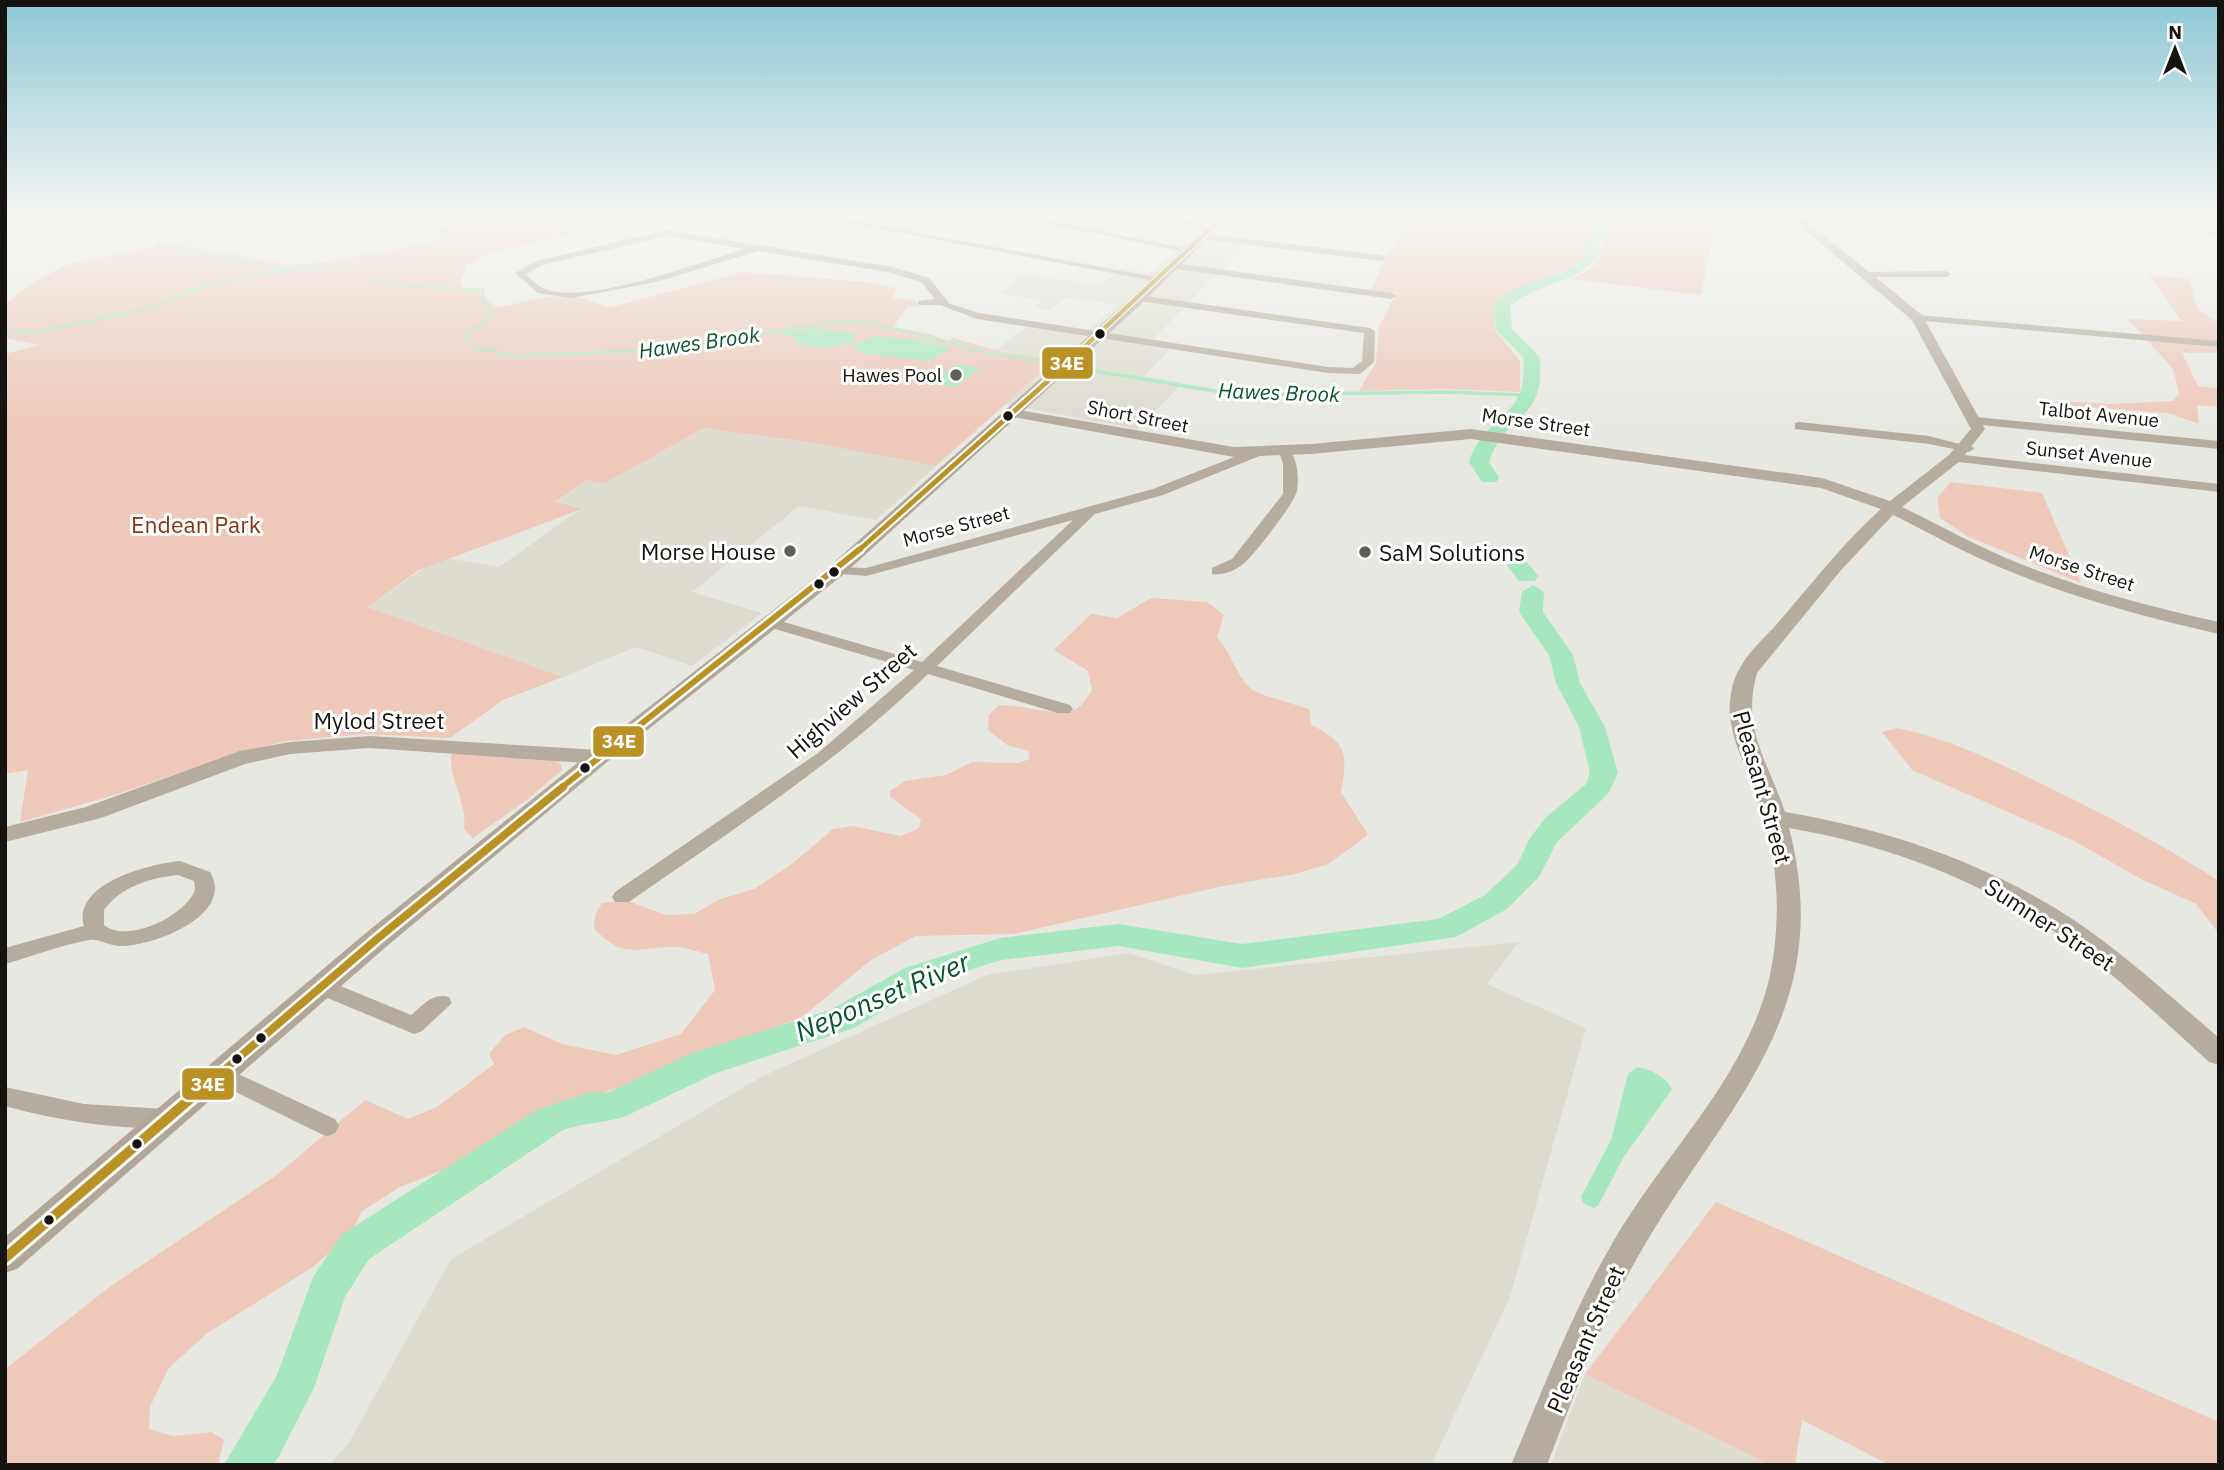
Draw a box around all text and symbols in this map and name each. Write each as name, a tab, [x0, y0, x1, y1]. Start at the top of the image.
north arrow	[2140, 14, 2210, 84]
text: N	[2168, 20, 2182, 44]
water label: Hawes Brook	[637, 319, 762, 364]
unlabelled marker	[1093, 327, 1107, 341]
line badge: 34E	[1041, 346, 1094, 380]
text: 34E	[1050, 351, 1084, 375]
place label: Hawes Pool	[842, 363, 942, 387]
marker: Hawes Pool	[948, 367, 964, 383]
water label: Hawes Brook	[1218, 376, 1342, 408]
street label: Short Street	[1085, 394, 1191, 438]
street label: Talbot Avenue	[2038, 396, 2160, 432]
street label: Morse Street	[1480, 403, 1592, 441]
unlabelled marker	[1001, 409, 1015, 423]
street label: Sunset Avenue	[2025, 435, 2153, 473]
street label: Morse Street	[900, 500, 1012, 552]
park label: Endean Park	[131, 509, 261, 539]
place label: Morse House	[641, 536, 776, 566]
place label: SaM Solutions	[1379, 537, 1525, 567]
street label: Morse Street	[2026, 540, 2138, 596]
marker: Morse House	[782, 543, 798, 559]
marker: SaM Solutions	[1357, 544, 1373, 560]
unlabelled marker	[827, 565, 841, 579]
unlabelled marker	[812, 577, 826, 591]
street label: Highview Street	[780, 635, 922, 765]
street label: Mylod Street	[313, 705, 445, 735]
street label: Pleasant Street	[1727, 707, 1799, 867]
line badge: 34E	[592, 725, 645, 758]
text: 34E	[602, 729, 636, 753]
unlabelled marker	[578, 761, 592, 775]
street label: Sumner Street	[1979, 871, 2121, 977]
water label: Neponset River	[789, 942, 976, 1049]
unlabelled marker	[254, 1031, 268, 1045]
unlabelled marker	[230, 1052, 244, 1066]
line badge: 34E	[181, 1067, 235, 1101]
text: 34E	[191, 1072, 225, 1096]
unlabelled marker	[130, 1137, 144, 1151]
unlabelled marker	[42, 1213, 56, 1227]
street label: Pleasant Street	[1539, 1261, 1631, 1417]

